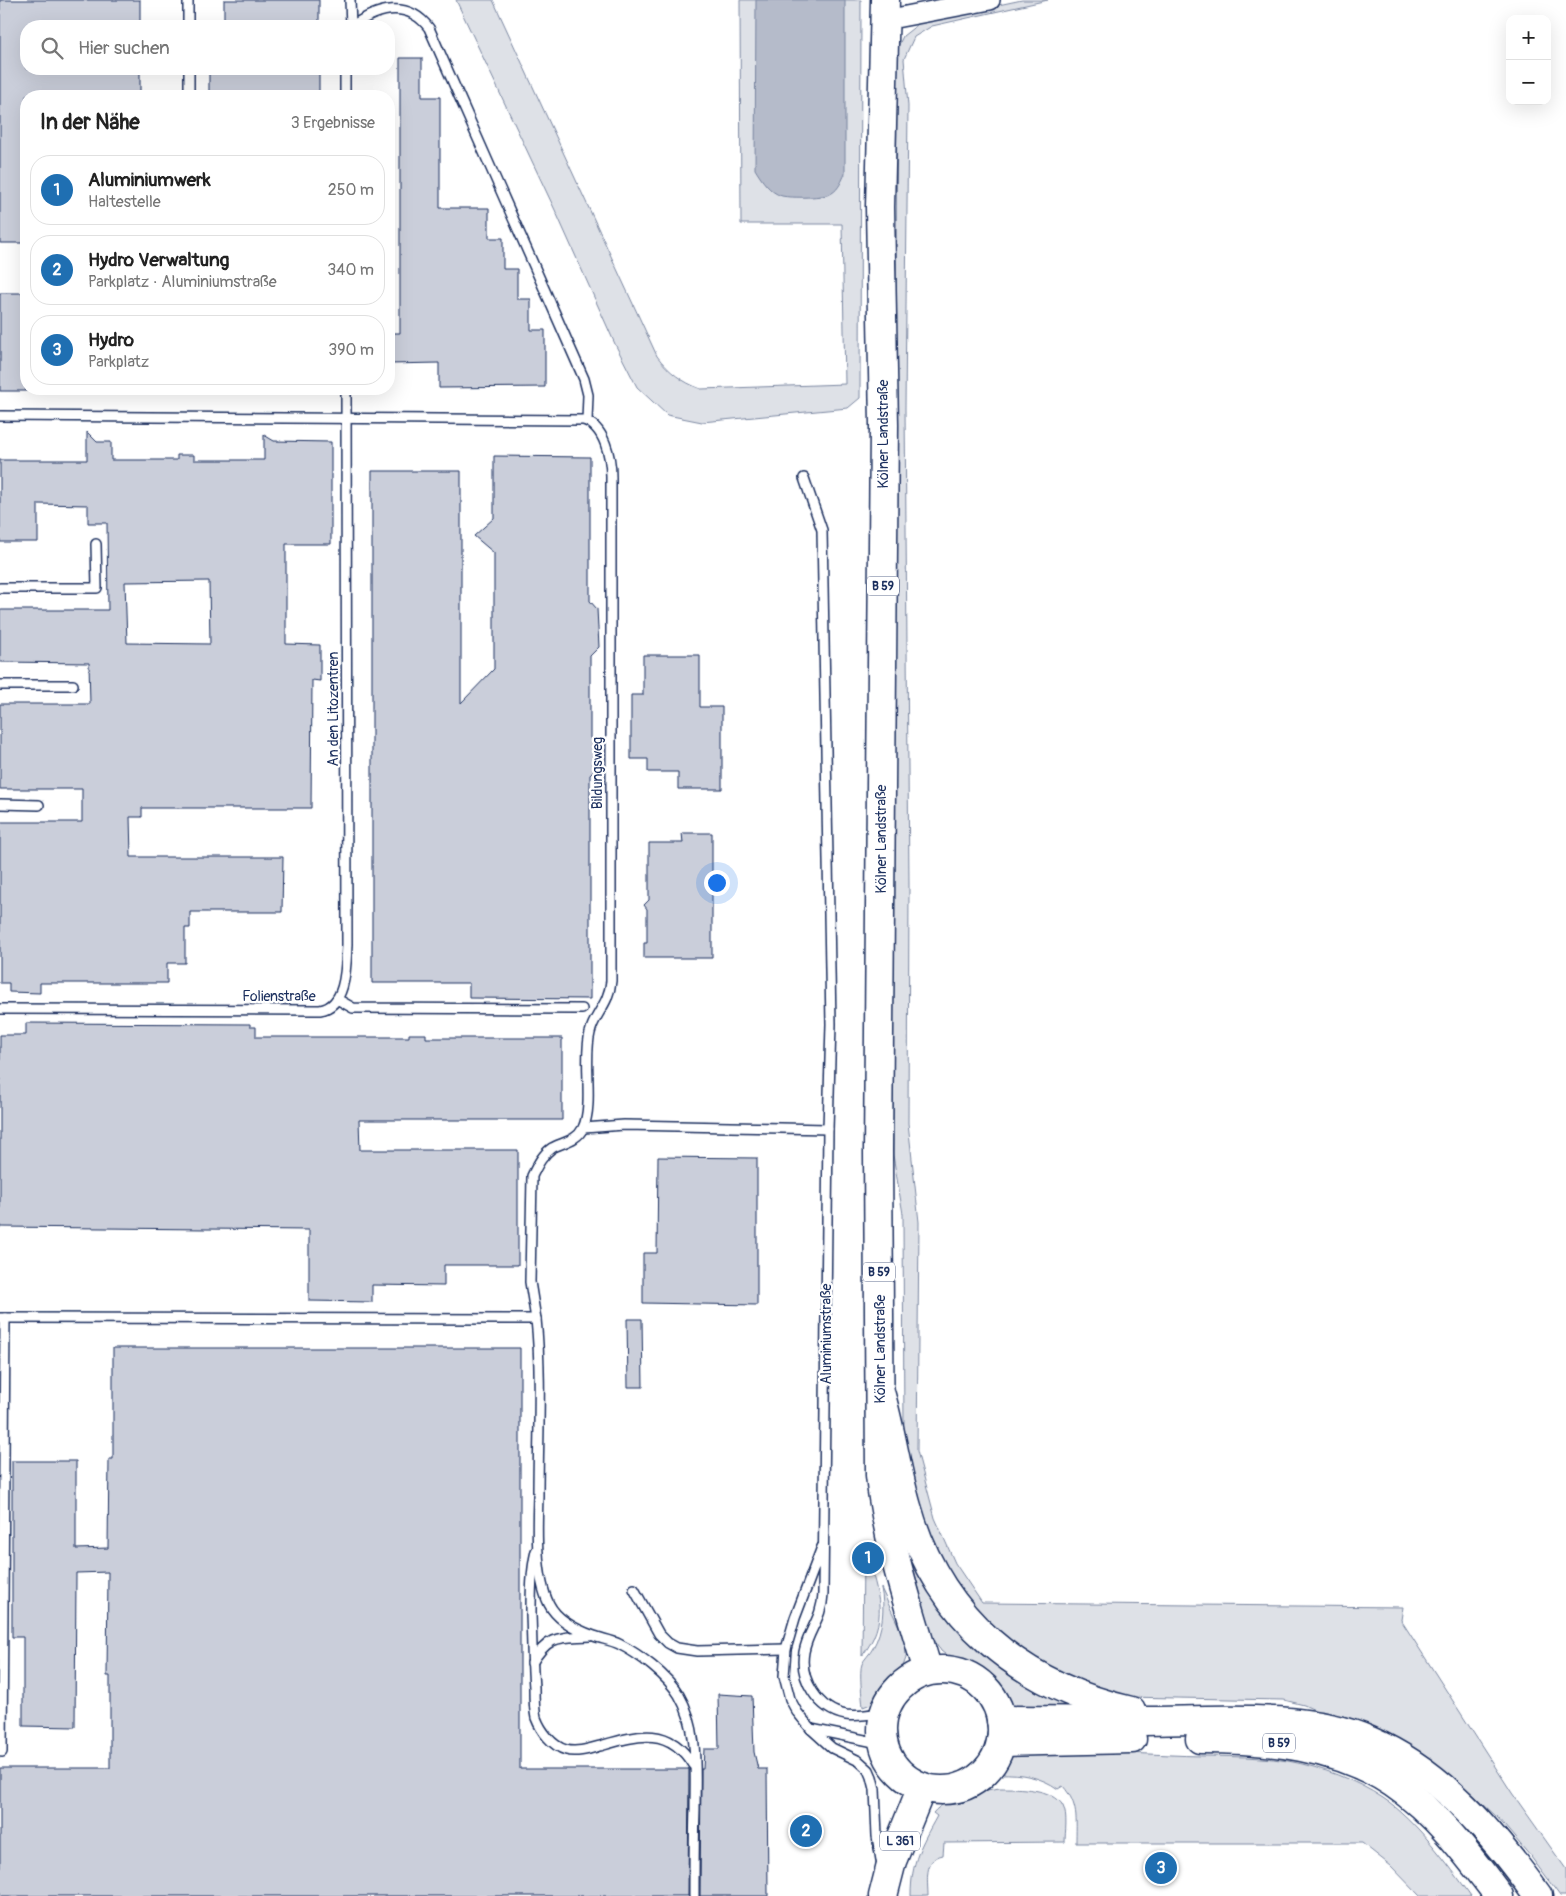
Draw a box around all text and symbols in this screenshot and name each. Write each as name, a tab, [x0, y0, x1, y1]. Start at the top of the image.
map controls	[1506, 15, 1551, 105]
button: +	[1506, 15, 1551, 60]
search box	[20, 20, 395, 75]
icon: search	[38, 34, 66, 62]
text: Hier suchen	[78, 36, 170, 60]
button: −	[1506, 60, 1551, 105]
text: In der Nähe	[40, 109, 140, 136]
text: 3 Ergebnisse	[291, 113, 375, 133]
text: Aluminiumwerk	[88, 168, 211, 192]
text: 1	[54, 180, 60, 200]
text: 250 m	[328, 180, 374, 200]
text: Haltestelle	[88, 192, 161, 212]
text: Hydro Verwaltung	[88, 248, 229, 272]
text: 2	[53, 260, 61, 280]
text: 340 m	[327, 260, 374, 280]
text: Parkplatz · Aluminiumstraße	[88, 272, 277, 292]
text: Hydro	[88, 328, 134, 352]
text: 3	[53, 340, 61, 360]
text: 390 m	[328, 340, 374, 360]
text: Parkplatz	[88, 352, 149, 372]
street label: Kölner Landstraße	[875, 379, 892, 489]
road number: B 59	[867, 576, 899, 596]
street label: An den Litozentren	[325, 652, 342, 766]
street label: Bildungsweg	[589, 737, 606, 809]
street label: Kölner Landstraße	[873, 784, 890, 894]
your location	[704, 870, 730, 896]
street label: Folienstraße	[242, 988, 316, 1005]
road number: B 59	[863, 1262, 895, 1282]
street label: Aluminiumstraße	[818, 1283, 835, 1385]
street label: Kölner Landstraße	[872, 1294, 889, 1404]
pin: 1	[852, 1539, 884, 1577]
road number: B 59	[1263, 1734, 1295, 1752]
pin: 2	[790, 1812, 822, 1850]
road number: L 361	[880, 1832, 920, 1850]
pin: 3	[1145, 1849, 1177, 1887]

